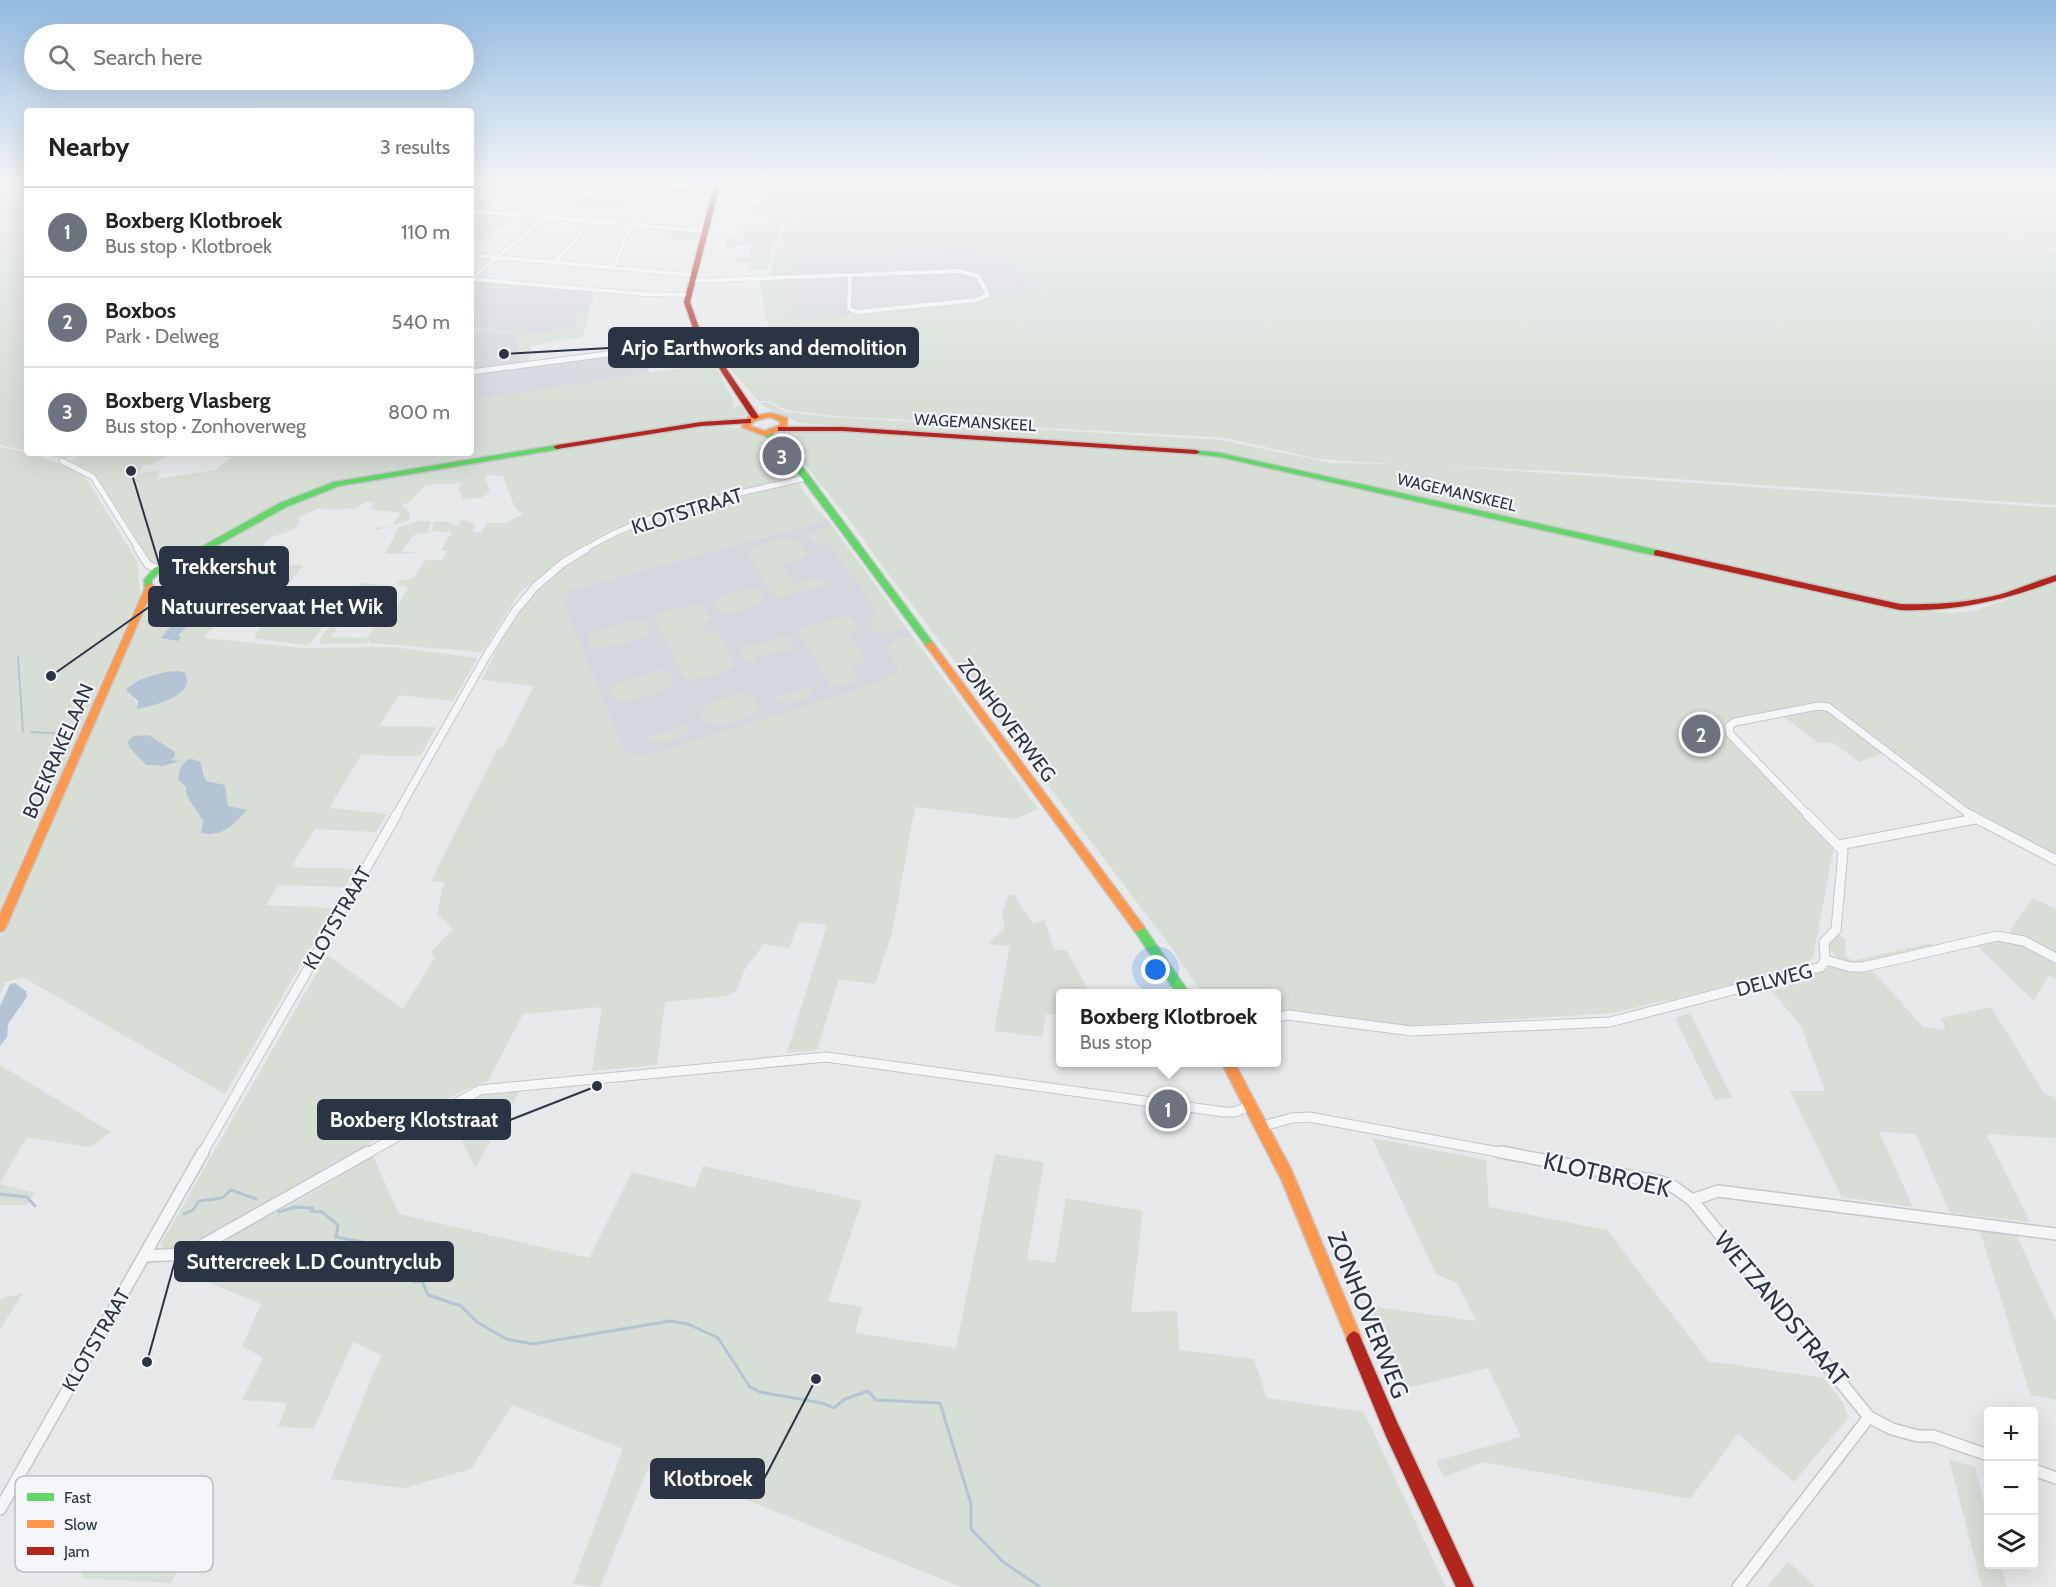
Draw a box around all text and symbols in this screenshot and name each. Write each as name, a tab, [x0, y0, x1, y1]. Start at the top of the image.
search box	[24, 24, 474, 90]
icon: search	[45, 41, 78, 74]
text: Search here	[93, 44, 202, 71]
text: Nearby	[48, 131, 129, 163]
text: 3 results	[380, 135, 450, 159]
text: Boxberg Klotbroek	[105, 207, 282, 234]
text: 1	[64, 220, 71, 244]
text: 110 m	[401, 220, 450, 244]
text: Bus stop · Klotbroek	[105, 234, 272, 258]
text: Boxbos	[105, 297, 176, 324]
text: 2	[62, 310, 73, 334]
text: 540 m	[392, 310, 450, 334]
text: Park · Delweg	[105, 324, 219, 348]
callout: Arjo Earthworks and demolition	[609, 328, 918, 367]
text: Arjo Earthworks and demolition	[621, 335, 907, 360]
text: Boxberg Vlasberg	[105, 387, 271, 414]
text: 3	[62, 400, 73, 424]
text: 800 m	[388, 400, 450, 424]
street label: WAGEMANSKEEL	[914, 410, 1036, 435]
text: Bus stop · Zonhoverweg	[105, 414, 306, 438]
pin: 3	[762, 434, 802, 478]
street label: WAGEMANSKEEL	[1395, 469, 1519, 515]
street label: KLOTSTRAAT	[628, 483, 746, 539]
callout: Trekkershut	[160, 547, 288, 586]
text: Trekkershut	[172, 554, 276, 579]
callout: Natuurreservaat Het Wik	[149, 587, 396, 626]
text: Natuurreservaat Het Wik	[161, 594, 384, 619]
street label: ZONHOVERWEG	[953, 654, 1061, 786]
street label: BOEKRAKELAAN	[17, 680, 99, 822]
pin: 2	[1682, 712, 1720, 756]
street label: KLOTSTRAAT	[298, 862, 376, 974]
your location	[1141, 955, 1170, 984]
street label: DELWEG	[1733, 958, 1815, 1002]
popup	[1056, 989, 1281, 1067]
text: Boxberg Klotbroek	[1080, 1003, 1257, 1030]
text: Bus stop	[1080, 1030, 1152, 1054]
pin: 1	[1148, 1086, 1188, 1132]
callout: Boxberg Klotstraat	[318, 1100, 510, 1139]
text: Boxberg Klotstraat	[330, 1107, 498, 1132]
street label: KLOTBROEK	[1541, 1146, 1674, 1203]
street label: WETZANDSTRAAT	[1708, 1225, 1855, 1392]
street label: ZONHOVERWEG	[1322, 1227, 1415, 1403]
callout: Suttercreek L.D Countryclub	[175, 1242, 453, 1281]
text: Suttercreek L.D Countryclub	[187, 1249, 441, 1274]
street label: KLOTSTRAAT	[57, 1284, 135, 1396]
map controls	[1984, 1407, 2038, 1569]
button: +	[1984, 1407, 2038, 1461]
callout: Klotbroek	[651, 1459, 764, 1498]
button: −	[1984, 1461, 2038, 1515]
text: Klotbroek	[663, 1466, 753, 1491]
legend	[15, 1476, 213, 1572]
text: Fast	[64, 1488, 92, 1507]
text: Slow	[64, 1515, 98, 1534]
button: layers	[1984, 1515, 2038, 1569]
text: Jam	[63, 1542, 90, 1561]

